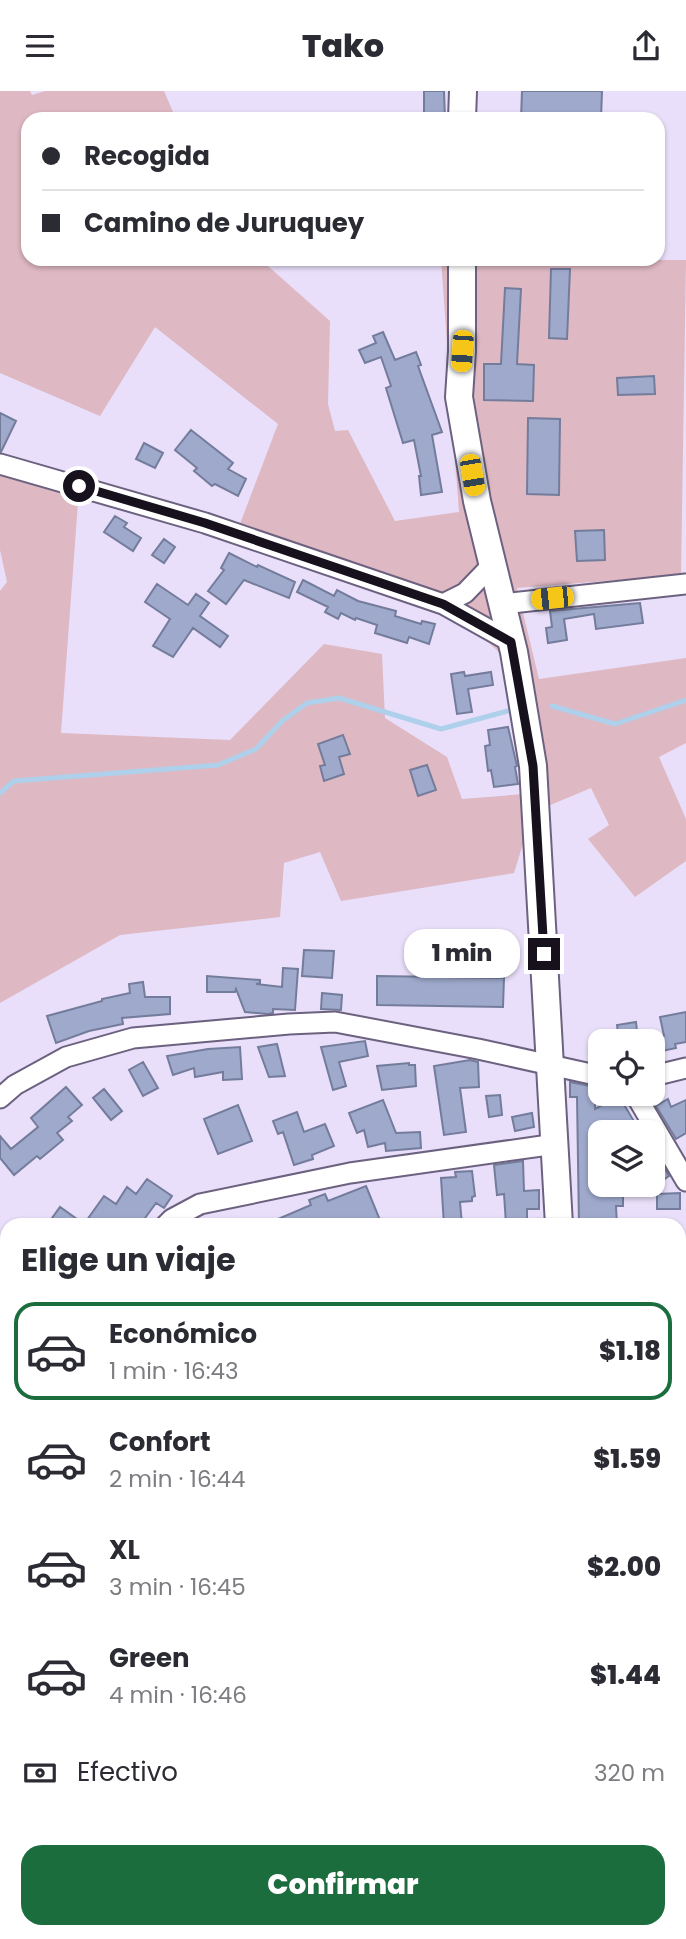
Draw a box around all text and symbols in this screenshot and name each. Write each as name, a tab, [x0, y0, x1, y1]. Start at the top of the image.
text: Tako	[302, 23, 384, 68]
icon: menu	[21, 27, 59, 65]
icon: share	[627, 27, 665, 65]
text: Recogida	[84, 138, 210, 174]
text: Camino de Juruquey	[84, 205, 364, 241]
car	[451, 329, 474, 373]
car	[459, 452, 486, 498]
route start	[63, 470, 95, 502]
car	[531, 585, 574, 611]
callout: 1 min	[404, 929, 520, 979]
text: 1 min	[432, 937, 492, 969]
route end	[528, 938, 560, 970]
map controls	[588, 1029, 665, 1197]
button: locate	[588, 1029, 665, 1106]
button: layers	[588, 1120, 665, 1197]
text: Elige un viaje	[21, 1237, 236, 1282]
text: Económico	[109, 1316, 257, 1352]
icon: car	[25, 1320, 88, 1383]
text: $1.18	[599, 1333, 661, 1369]
text: 1 min · 16:43	[109, 1355, 239, 1387]
text: Confort	[109, 1424, 211, 1460]
icon: car	[25, 1428, 88, 1491]
text: $1.59	[593, 1441, 661, 1477]
text: 2 min · 16:44	[109, 1463, 245, 1495]
text: XL	[109, 1532, 140, 1568]
icon: car	[25, 1536, 88, 1599]
text: $2.00	[587, 1549, 661, 1585]
text: 3 min · 16:45	[109, 1571, 246, 1603]
text: Green	[109, 1640, 190, 1676]
icon: car	[25, 1644, 88, 1707]
text: $1.44	[590, 1657, 661, 1693]
text: 4 min · 16:46	[109, 1679, 247, 1711]
icon: cash	[21, 1754, 59, 1792]
text: Efectivo	[77, 1754, 178, 1790]
text: 320 m	[594, 1757, 665, 1789]
button: Confirmar	[21, 1845, 665, 1925]

